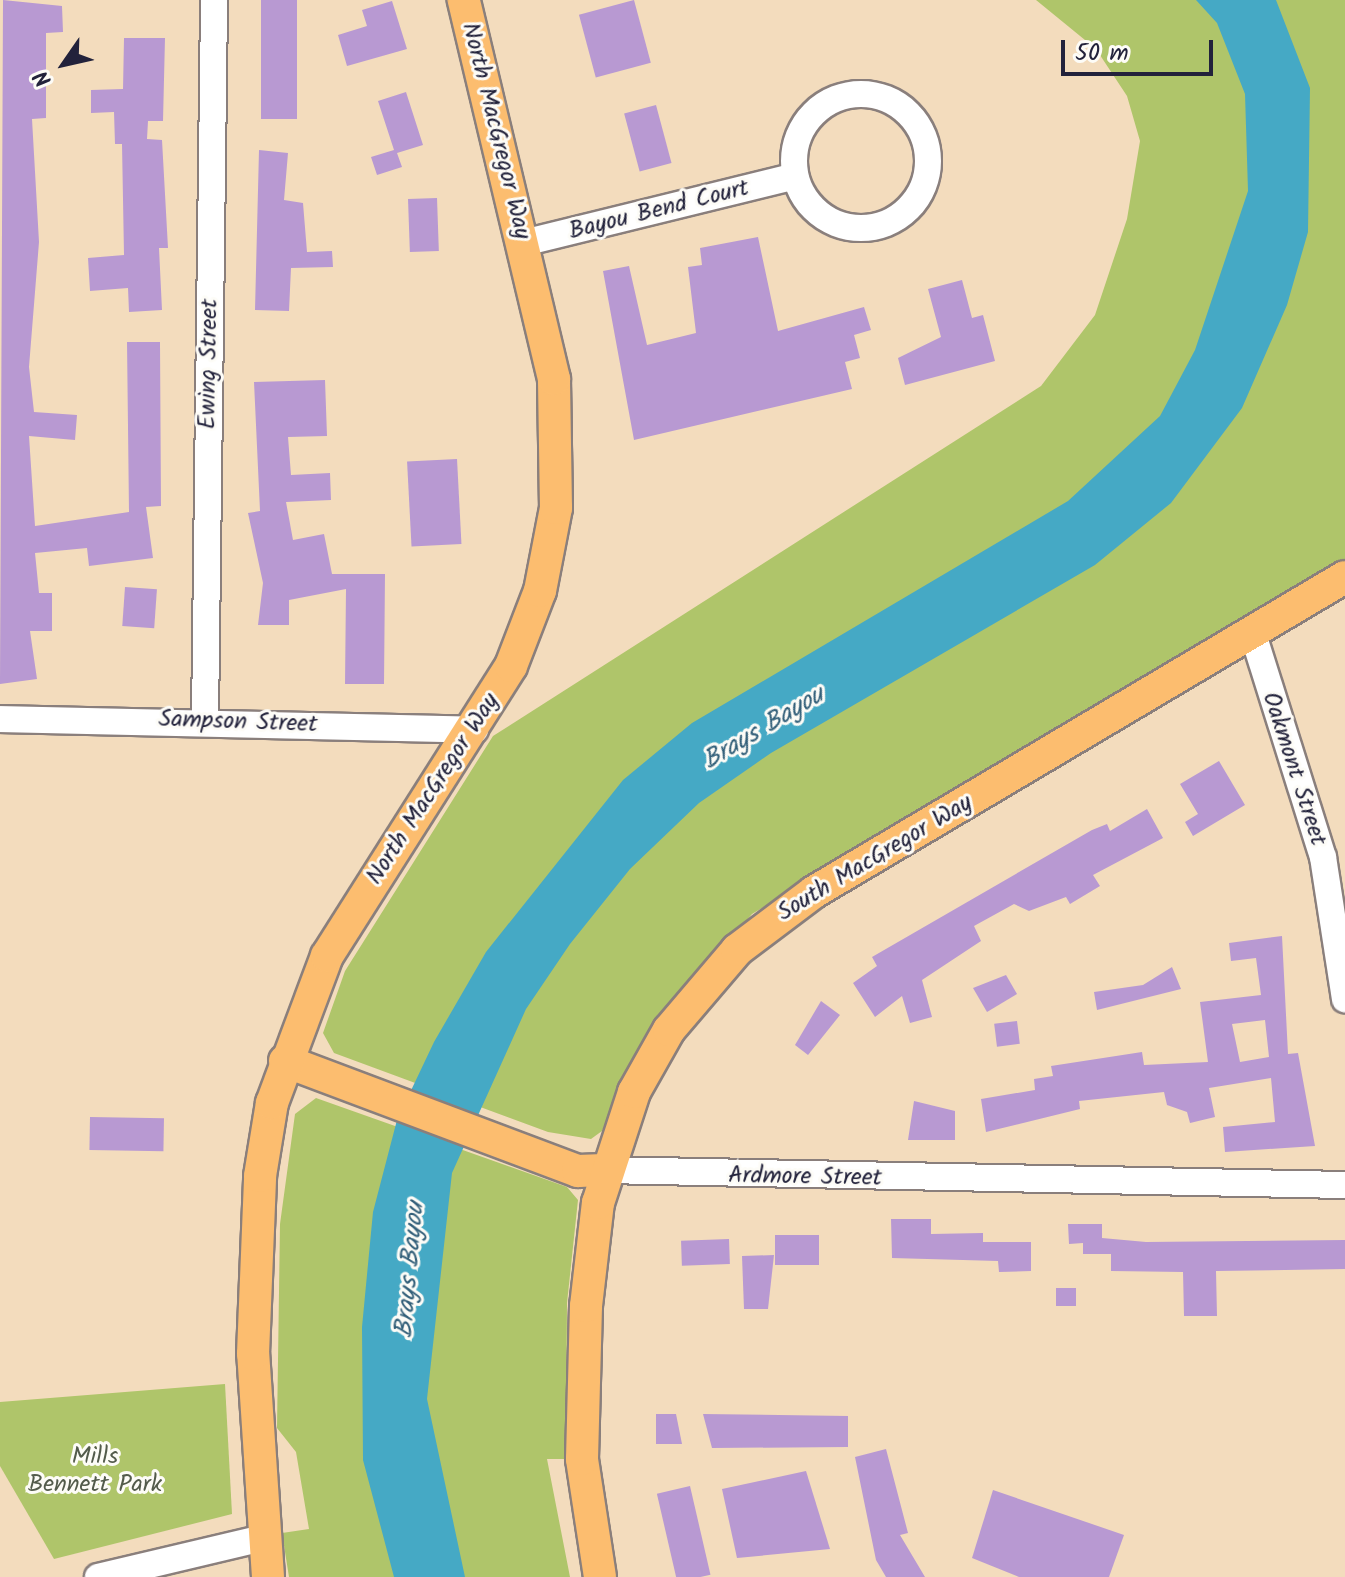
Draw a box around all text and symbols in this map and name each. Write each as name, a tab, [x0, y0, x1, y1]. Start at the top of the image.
street label: North MacGregor Way	[455, 20, 537, 242]
north arrow	[24, 24, 104, 104]
scale bar	[1065, 24, 1217, 74]
text: 50 m	[1075, 34, 1129, 73]
text: N	[25, 62, 62, 93]
street label: Bayou Bend Court	[566, 174, 752, 246]
street label: Ewing Street	[193, 298, 225, 430]
water label: Brays Bayou	[698, 681, 830, 777]
street label: North MacGregor Way	[360, 688, 506, 890]
street label: Oakmont Street	[1256, 689, 1332, 849]
street label: Sampson Street	[158, 705, 318, 739]
street label: South MacGregor Way	[772, 788, 978, 928]
street label: Ardmore Street	[728, 1161, 882, 1193]
water label: Brays Bayou	[390, 1201, 432, 1339]
park label: Mills Bennett Park	[28, 1443, 162, 1499]

